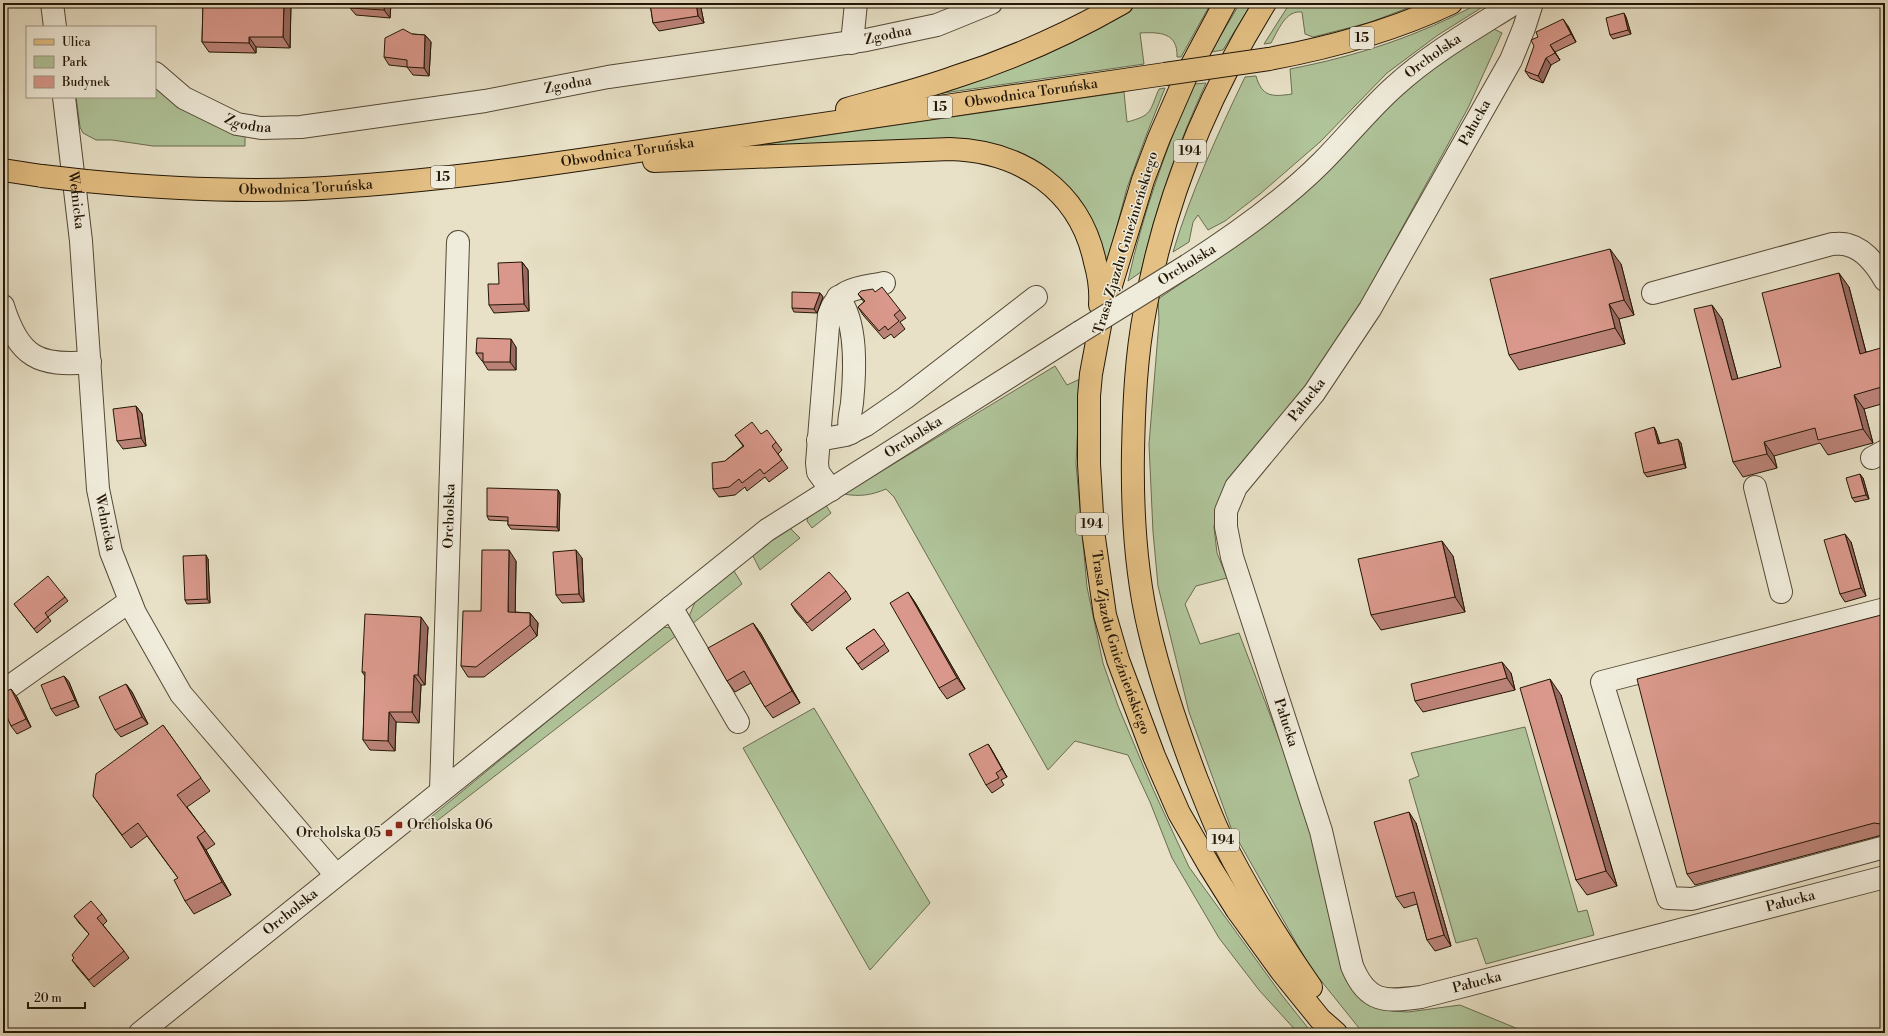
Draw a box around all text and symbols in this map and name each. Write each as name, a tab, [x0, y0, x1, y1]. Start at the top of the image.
street label: Zgodna	[863, 21, 914, 49]
legend	[26, 26, 156, 98]
road number: 15	[1350, 27, 1374, 49]
street label: Orcholska	[1401, 30, 1465, 83]
text: Ulica	[62, 35, 91, 50]
text: Park	[62, 55, 88, 70]
street label: Zgodna	[543, 71, 594, 98]
text: Budynek	[61, 75, 110, 90]
street label: Obwodnica Toruńska	[963, 75, 1100, 112]
road number: 15	[928, 96, 952, 118]
street label: Pałucka	[1455, 96, 1495, 149]
street label: Zgodna	[221, 110, 272, 137]
street label: Obwodnica Toruńska	[560, 134, 696, 172]
road number: 194	[1174, 140, 1206, 162]
street label: Trasa Zjazdu Gnieźnieńskiego	[1090, 149, 1162, 337]
road number: 15	[431, 166, 455, 188]
street label: Wełnicka	[64, 169, 89, 231]
street label: Obwodnica Toruńska	[238, 175, 374, 199]
street label: Orcholska	[1155, 240, 1220, 290]
street label: Pałucka	[1285, 374, 1330, 425]
street label: Orcholska	[881, 412, 946, 462]
street label: Orcholska	[440, 482, 460, 549]
street label: Wełnicka	[90, 492, 120, 554]
road number: 194	[1076, 513, 1108, 535]
street label: Trasa Zjazdu Gnieźnieńskiego	[1087, 550, 1154, 737]
street label: Pałucka	[1270, 696, 1302, 750]
place label: Orcholska 06	[407, 816, 493, 834]
marker: Orcholska 06	[394, 820, 404, 830]
place label: Orcholska 05	[296, 824, 381, 842]
marker: Orcholska 05	[384, 828, 394, 838]
road number: 194	[1207, 829, 1239, 851]
street label: Orcholska	[259, 884, 322, 940]
street label: Pałucka	[1764, 886, 1818, 916]
street label: Pałucka	[1450, 967, 1504, 998]
scale bar	[28, 984, 85, 1010]
text: 20 m	[34, 991, 62, 1006]

